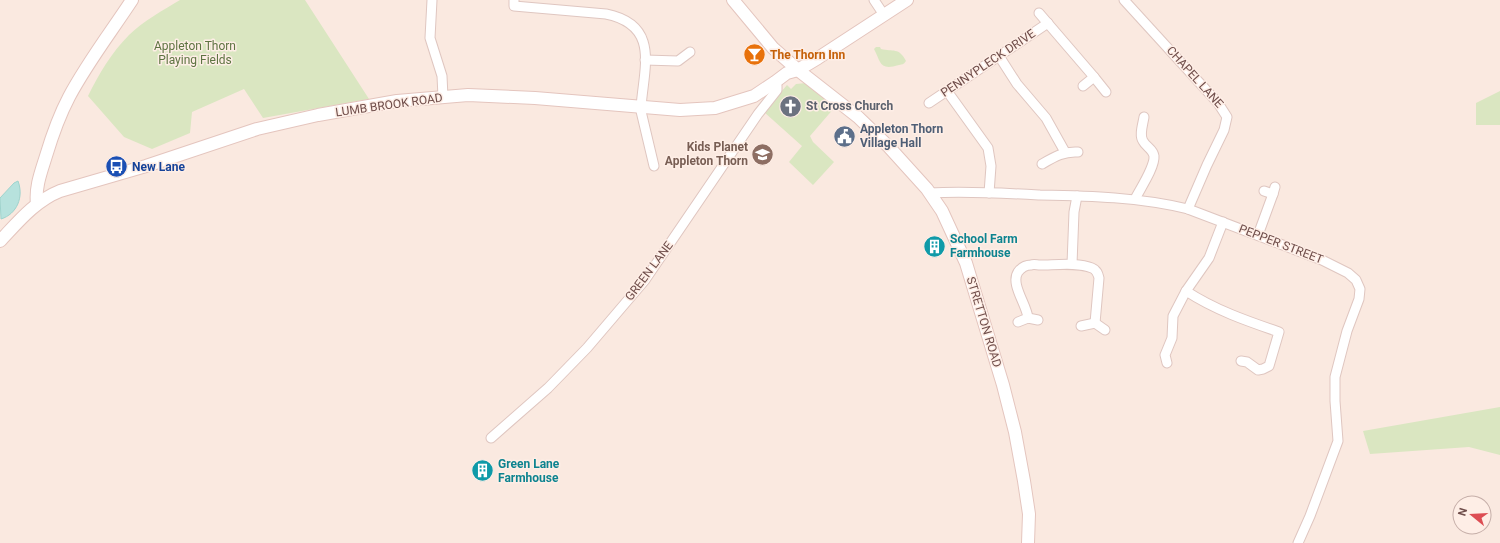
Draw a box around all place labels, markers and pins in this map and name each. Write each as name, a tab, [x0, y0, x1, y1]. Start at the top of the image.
bar icon: The Thorn Inn	[741, 42, 767, 68]
place label: The Thorn Inn	[770, 48, 846, 62]
church icon: St Cross Church	[777, 93, 803, 119]
place label: St Cross Church	[806, 99, 893, 113]
place label: Appleton Thorn Village Hall	[860, 122, 943, 150]
public building icon: Appleton Thorn Village Hall	[832, 123, 858, 149]
place label: Kids Planet Appleton Thorn	[665, 140, 748, 168]
school or university icon: Kids Planet Appleton Thorn	[750, 141, 776, 167]
bus stop icon: New Lane	[104, 154, 130, 180]
place label: New Lane	[132, 160, 185, 174]
place label: School Farm Farmhouse	[950, 232, 1018, 260]
building icon: School Farm Farmhouse	[922, 233, 948, 259]
place label: Green Lane Farmhouse	[498, 457, 560, 485]
building icon: Green Lane Farmhouse	[469, 458, 495, 484]

